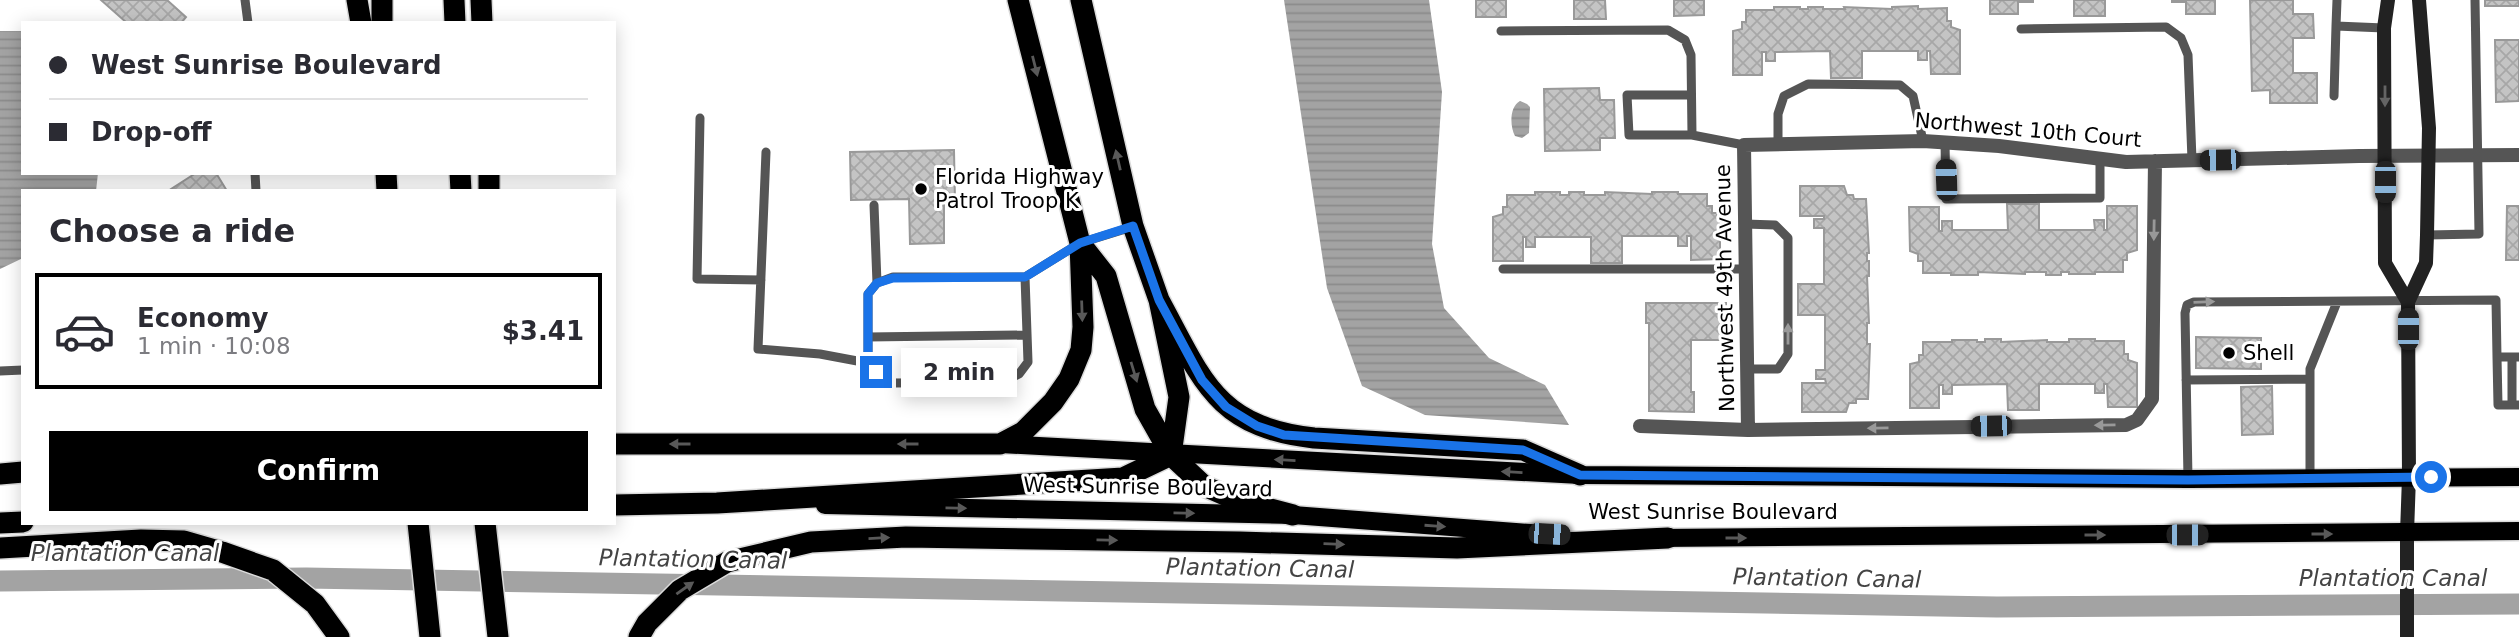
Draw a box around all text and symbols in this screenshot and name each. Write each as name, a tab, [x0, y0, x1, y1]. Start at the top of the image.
text: West Sunrise Boulevard	[91, 50, 442, 80]
one-way arrow	[1030, 55, 1041, 77]
one-way arrow	[2379, 85, 2390, 107]
street label: Northwest 10th Court	[1914, 108, 2142, 152]
text: Drop-off	[91, 117, 212, 147]
one-way arrow	[1112, 149, 1123, 171]
car	[2199, 149, 2242, 171]
car	[1935, 159, 1958, 201]
car	[2375, 161, 2396, 203]
street label: Northwest 49th Avenue	[1711, 164, 1739, 412]
place label: Florida Highway Patrol Troop K	[935, 165, 1104, 213]
marker: Florida Highway Patrol Troop K	[913, 181, 929, 197]
text: Choose a ride	[49, 212, 295, 250]
one-way arrow	[2149, 219, 2160, 241]
one-way arrow	[2194, 297, 2216, 308]
icon: car	[53, 300, 116, 363]
one-way arrow	[1077, 300, 1088, 322]
text: Economy	[137, 303, 268, 333]
car	[2398, 308, 2419, 350]
text: $3.41	[502, 316, 584, 346]
one-way arrow	[1782, 323, 1794, 345]
text: 1 min · 10:08	[137, 333, 291, 359]
place label: Shell	[2243, 341, 2294, 365]
marker: Shell	[2221, 345, 2237, 361]
callout: 2 min	[900, 348, 1016, 396]
route end	[860, 356, 892, 388]
text: 2 min	[923, 359, 995, 385]
one-way arrow	[1130, 361, 1140, 382]
car	[1970, 415, 2013, 437]
one-way arrow	[2094, 419, 2116, 431]
one-way arrow	[1867, 422, 1889, 434]
button: Confirm	[49, 431, 588, 511]
one-way arrow	[669, 438, 691, 450]
one-way arrow	[896, 438, 918, 450]
one-way arrow	[1274, 455, 1296, 466]
route start	[2415, 461, 2447, 493]
one-way arrow	[1501, 466, 1523, 477]
street label: West Sunrise Boulevard	[1023, 473, 1273, 501]
street label: West Sunrise Boulevard	[1588, 500, 1838, 524]
one-way arrow	[946, 502, 968, 514]
one-way arrow	[1173, 507, 1195, 518]
one-way arrow	[1424, 521, 1446, 532]
car	[1528, 522, 1571, 546]
car	[2167, 525, 2209, 546]
one-way arrow	[2311, 528, 2333, 539]
one-way arrow	[2084, 530, 2106, 541]
one-way arrow	[868, 532, 890, 543]
one-way arrow	[1726, 532, 1748, 544]
one-way arrow	[1096, 534, 1118, 546]
one-way arrow	[1323, 539, 1345, 550]
water label: Plantation Canal	[31, 540, 220, 566]
water label: Plantation Canal	[598, 544, 788, 574]
water label: Plantation Canal	[1165, 553, 1355, 583]
water label: Plantation Canal	[1732, 563, 1922, 593]
water label: Plantation Canal	[2299, 565, 2488, 591]
one-way arrow	[676, 581, 694, 595]

